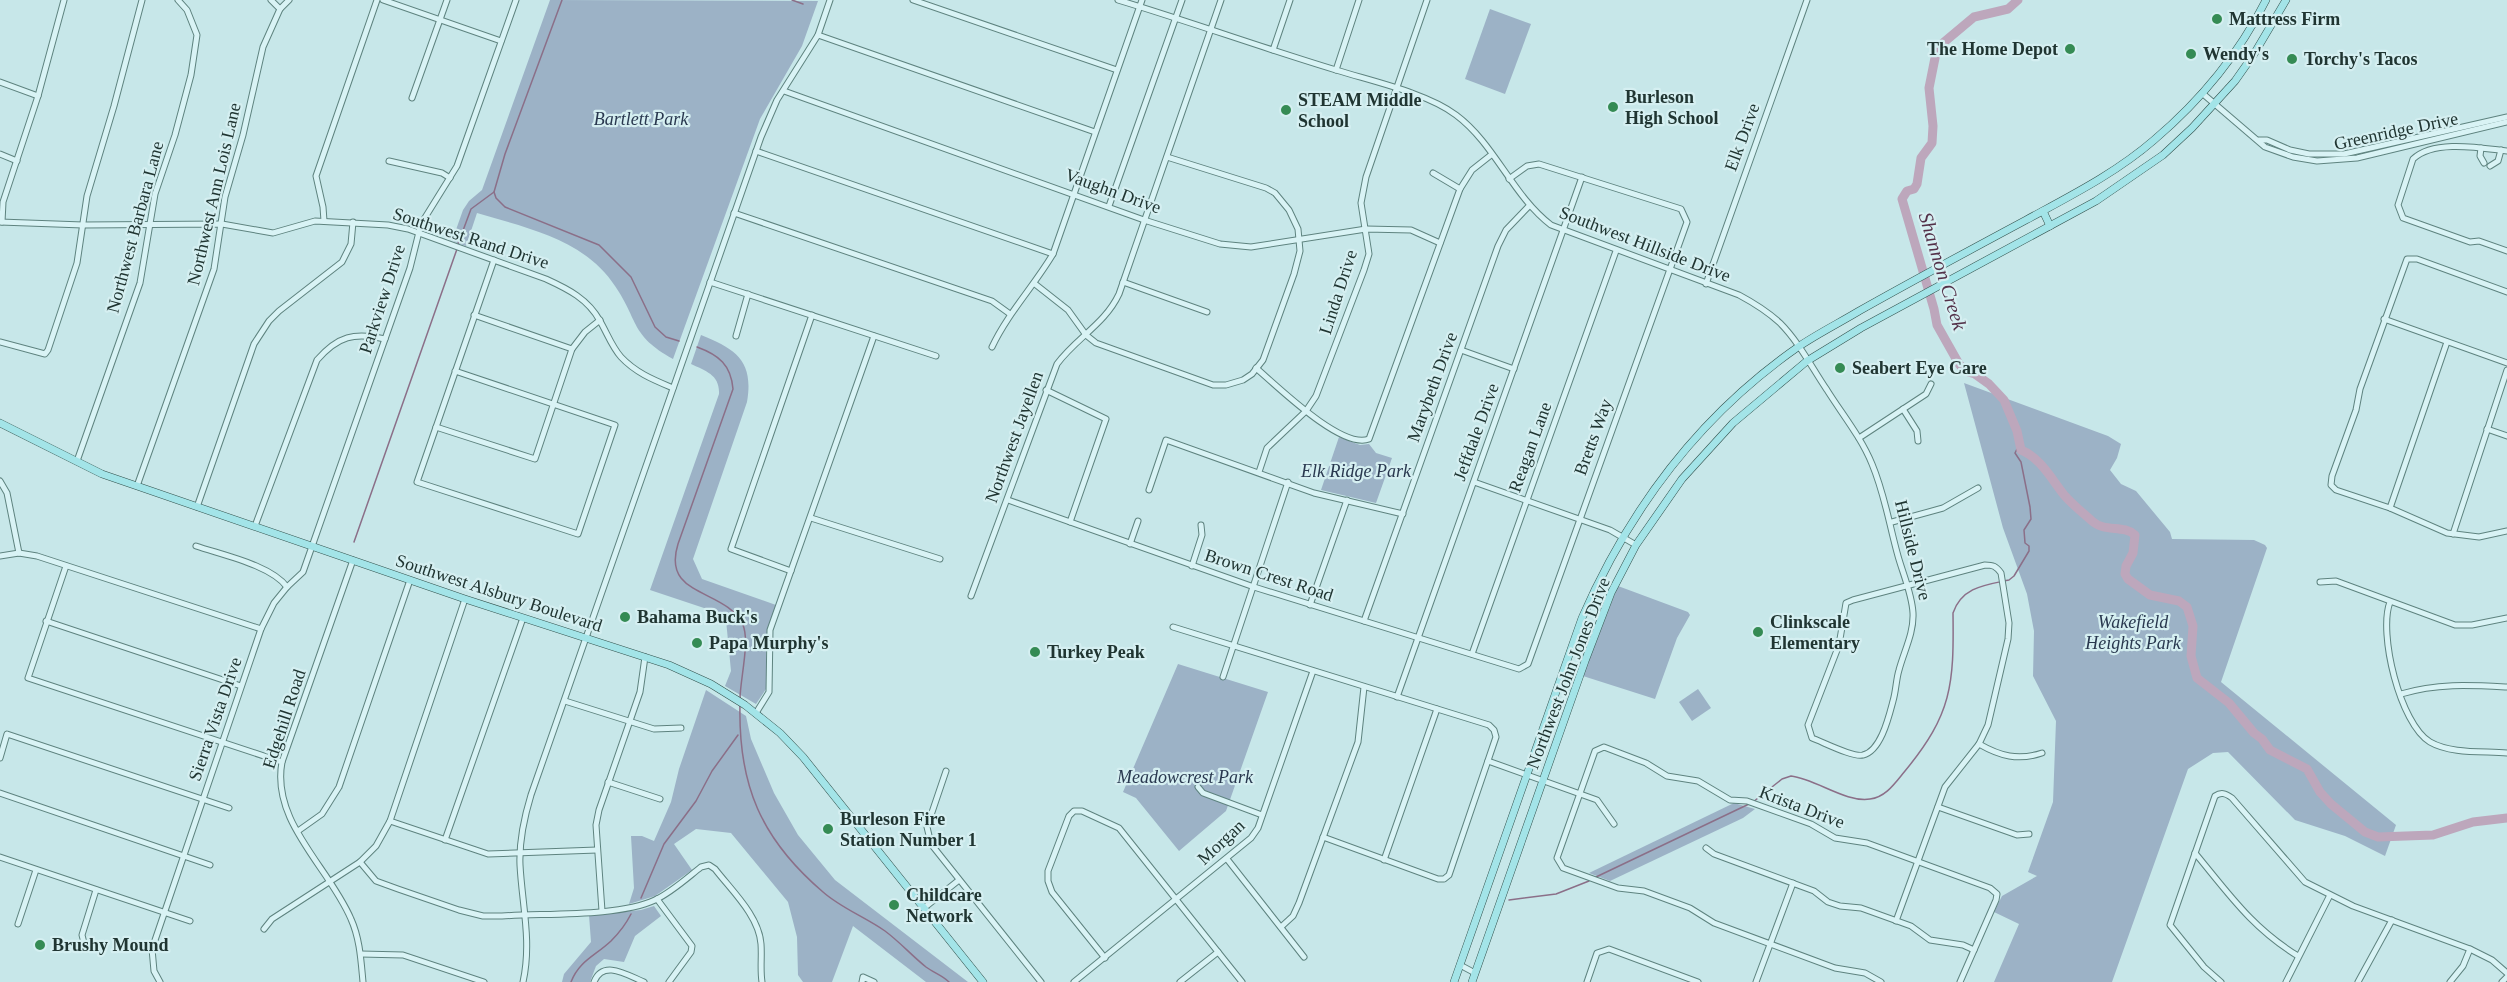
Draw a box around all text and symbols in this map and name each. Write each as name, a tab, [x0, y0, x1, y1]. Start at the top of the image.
place label: Mattress Firm	[2229, 9, 2340, 29]
marker: Mattress Firm	[2210, 12, 2224, 26]
place label: The Home Depot	[1927, 39, 2058, 59]
marker: The Home Depot	[2063, 42, 2077, 56]
place label: Wendy's	[2203, 44, 2269, 64]
marker: Wendy's	[2184, 47, 2198, 61]
place label: Torchy's Tacos	[2304, 49, 2418, 69]
marker: Torchy's Tacos	[2285, 52, 2299, 66]
place label: Burleson High School	[1625, 87, 1719, 128]
place label: STEAM Middle School	[1298, 90, 1422, 131]
marker: Burleson High School	[1606, 100, 1620, 114]
street label: Elk Drive	[1721, 100, 1763, 174]
street label: Northwest Ann Lois Lane	[183, 101, 245, 287]
marker: STEAM Middle School	[1279, 103, 1293, 117]
street label: Greenridge Drive	[2332, 108, 2460, 154]
park label: Bartlett Park	[594, 109, 689, 129]
street label: Northwest Barbara Lane	[102, 139, 168, 315]
street label: Vaughn Drive	[1062, 164, 1164, 218]
street label: Southwest Hillside Drive	[1556, 202, 1734, 286]
street label: Southwest Rand Drive	[390, 203, 552, 273]
water label: Shannon Creek	[1915, 209, 1972, 334]
street label: Parkview Drive	[355, 242, 409, 356]
street label: Linda Drive	[1315, 247, 1361, 337]
street label: Marybeth Drive	[1403, 329, 1461, 445]
place label: Seabert Eye Care	[1852, 358, 1987, 378]
marker: Seabert Eye Care	[1833, 361, 1847, 375]
street label: Northwest Jayellen	[981, 369, 1047, 505]
street label: Jeffdale Drive	[1449, 381, 1503, 483]
street label: Bretts Way	[1570, 396, 1616, 478]
street label: Reagan Lane	[1504, 399, 1556, 495]
park label: Elk Ridge Park	[1300, 461, 1412, 481]
street label: Hillside Drive	[1891, 498, 1935, 602]
street label: Brown Crest Road	[1202, 545, 1336, 605]
street label: Southwest Alsbury Boulevard	[393, 550, 605, 636]
street label: Northwest John Jones Drive	[1522, 574, 1614, 772]
place label: Bahama Buck's	[637, 607, 758, 627]
marker: Bahama Buck's	[618, 610, 632, 624]
place label: Clinkscale Elementary	[1770, 612, 1860, 653]
park label: Wakefield Heights Park	[2084, 612, 2182, 653]
marker: Clinkscale Elementary	[1751, 625, 1765, 639]
place label: Papa Murphy's	[709, 633, 829, 653]
marker: Papa Murphy's	[690, 636, 704, 650]
place label: Turkey Peak	[1047, 642, 1145, 662]
marker: Turkey Peak	[1028, 645, 1042, 659]
street label: Sierra Vista Drive	[184, 654, 246, 784]
street label: Edgehill Road	[259, 667, 309, 771]
park label: Meadowcrest Park	[1116, 767, 1254, 787]
street label: Krista Drive	[1757, 782, 1847, 832]
place label: Burleson Fire Station Number 1	[840, 809, 977, 850]
street label: Morgan	[1193, 815, 1249, 869]
marker: Burleson Fire Station Number 1	[821, 822, 835, 836]
place label: Childcare Network	[906, 885, 982, 926]
marker: Childcare Network	[887, 898, 901, 912]
place label: Brushy Mound	[52, 935, 169, 955]
marker: Brushy Mound	[33, 938, 47, 952]

